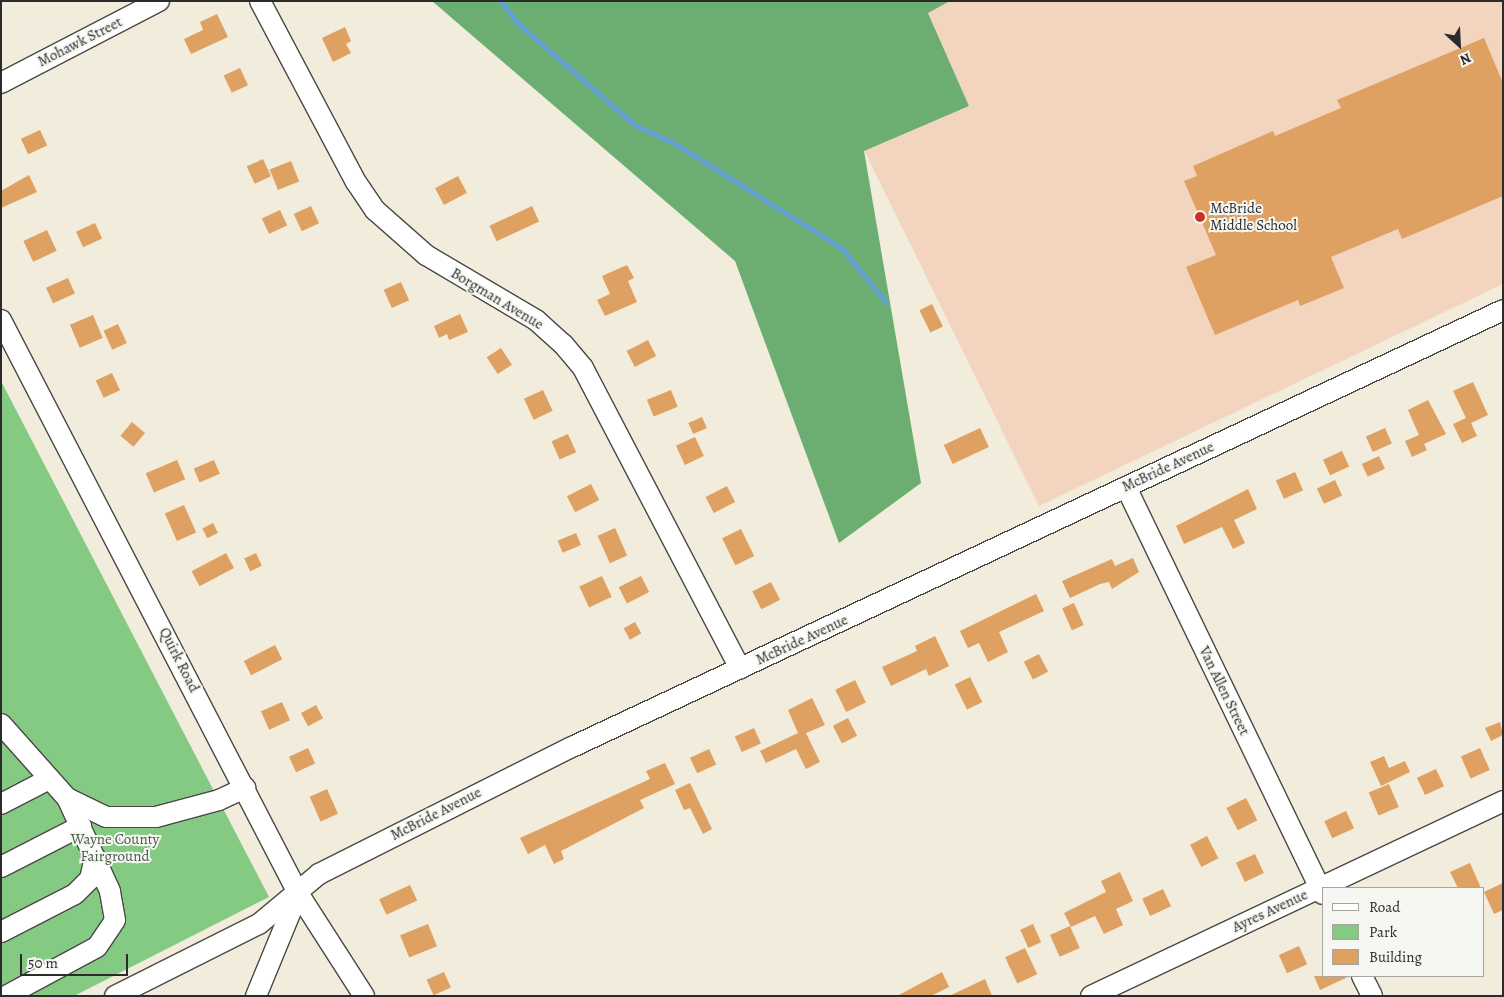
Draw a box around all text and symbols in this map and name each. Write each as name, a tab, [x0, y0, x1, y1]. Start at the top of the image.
street label: Mohawk Street	[35, 13, 125, 71]
north arrow	[1434, 20, 1484, 70]
text: N	[1457, 48, 1474, 70]
place label: McBride Middle School	[1210, 199, 1297, 234]
marker: McBride Middle School	[1194, 211, 1206, 223]
street label: Borgman Avenue	[447, 264, 547, 334]
street label: McBride Avenue	[1119, 438, 1217, 496]
street label: McBride Avenue	[753, 611, 851, 669]
street label: Quirk Road	[155, 625, 203, 695]
street label: Van Allen Street	[1195, 644, 1253, 738]
street label: McBride Avenue	[388, 783, 484, 845]
park label: Wayne County Fairground	[71, 830, 159, 865]
street label: Ayres Avenue	[1229, 886, 1311, 936]
legend	[1322, 887, 1484, 977]
text: Road	[1369, 897, 1400, 917]
text: Park	[1369, 922, 1397, 942]
scale bar	[22, 944, 130, 976]
text: Building	[1369, 947, 1422, 967]
text: 50 m	[28, 953, 58, 973]

